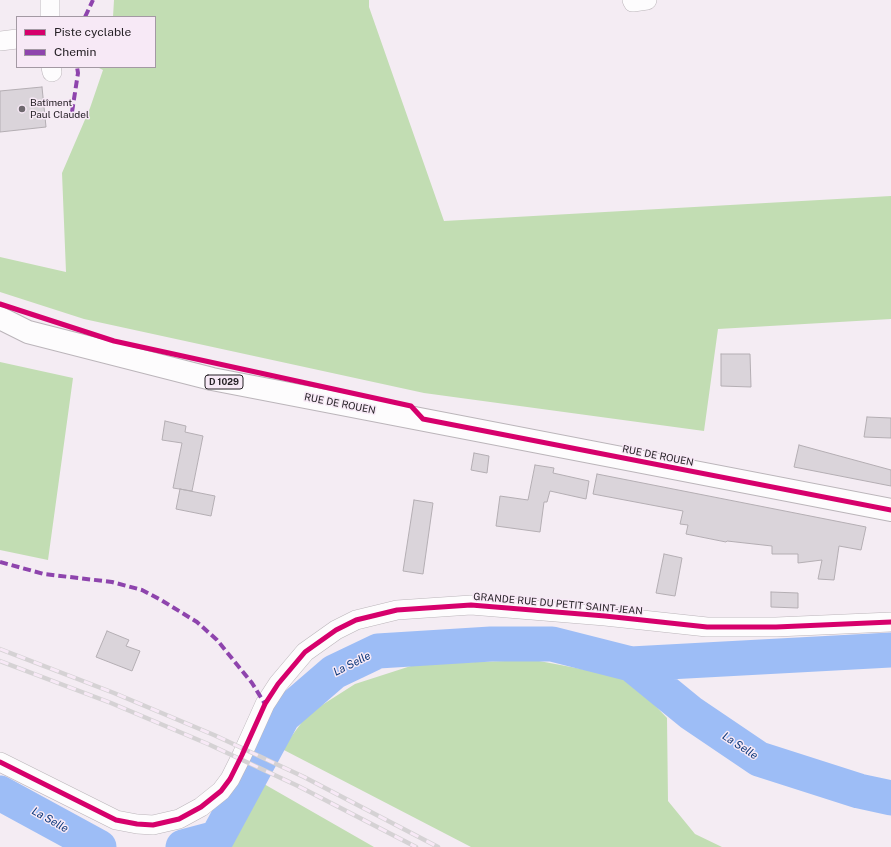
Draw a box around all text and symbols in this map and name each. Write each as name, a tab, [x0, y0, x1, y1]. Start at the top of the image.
legend	[16, 16, 156, 68]
text: Piste cyclable	[54, 25, 131, 39]
text: Chemin	[54, 45, 96, 59]
place label: Batîment Paul Claudel	[30, 97, 89, 120]
marker: Batîment Paul Claudel	[17, 104, 27, 114]
road number: D 1029	[205, 375, 243, 389]
street label: RUE DE ROUEN	[303, 391, 377, 417]
street label: RUE DE ROUEN	[621, 443, 695, 469]
street label: GRANDE RUE DU PETIT SAINT-JEAN	[473, 591, 643, 617]
water label: La Selle	[331, 649, 373, 679]
water label: La Selle	[720, 730, 760, 762]
water label: La Selle	[29, 805, 71, 835]

